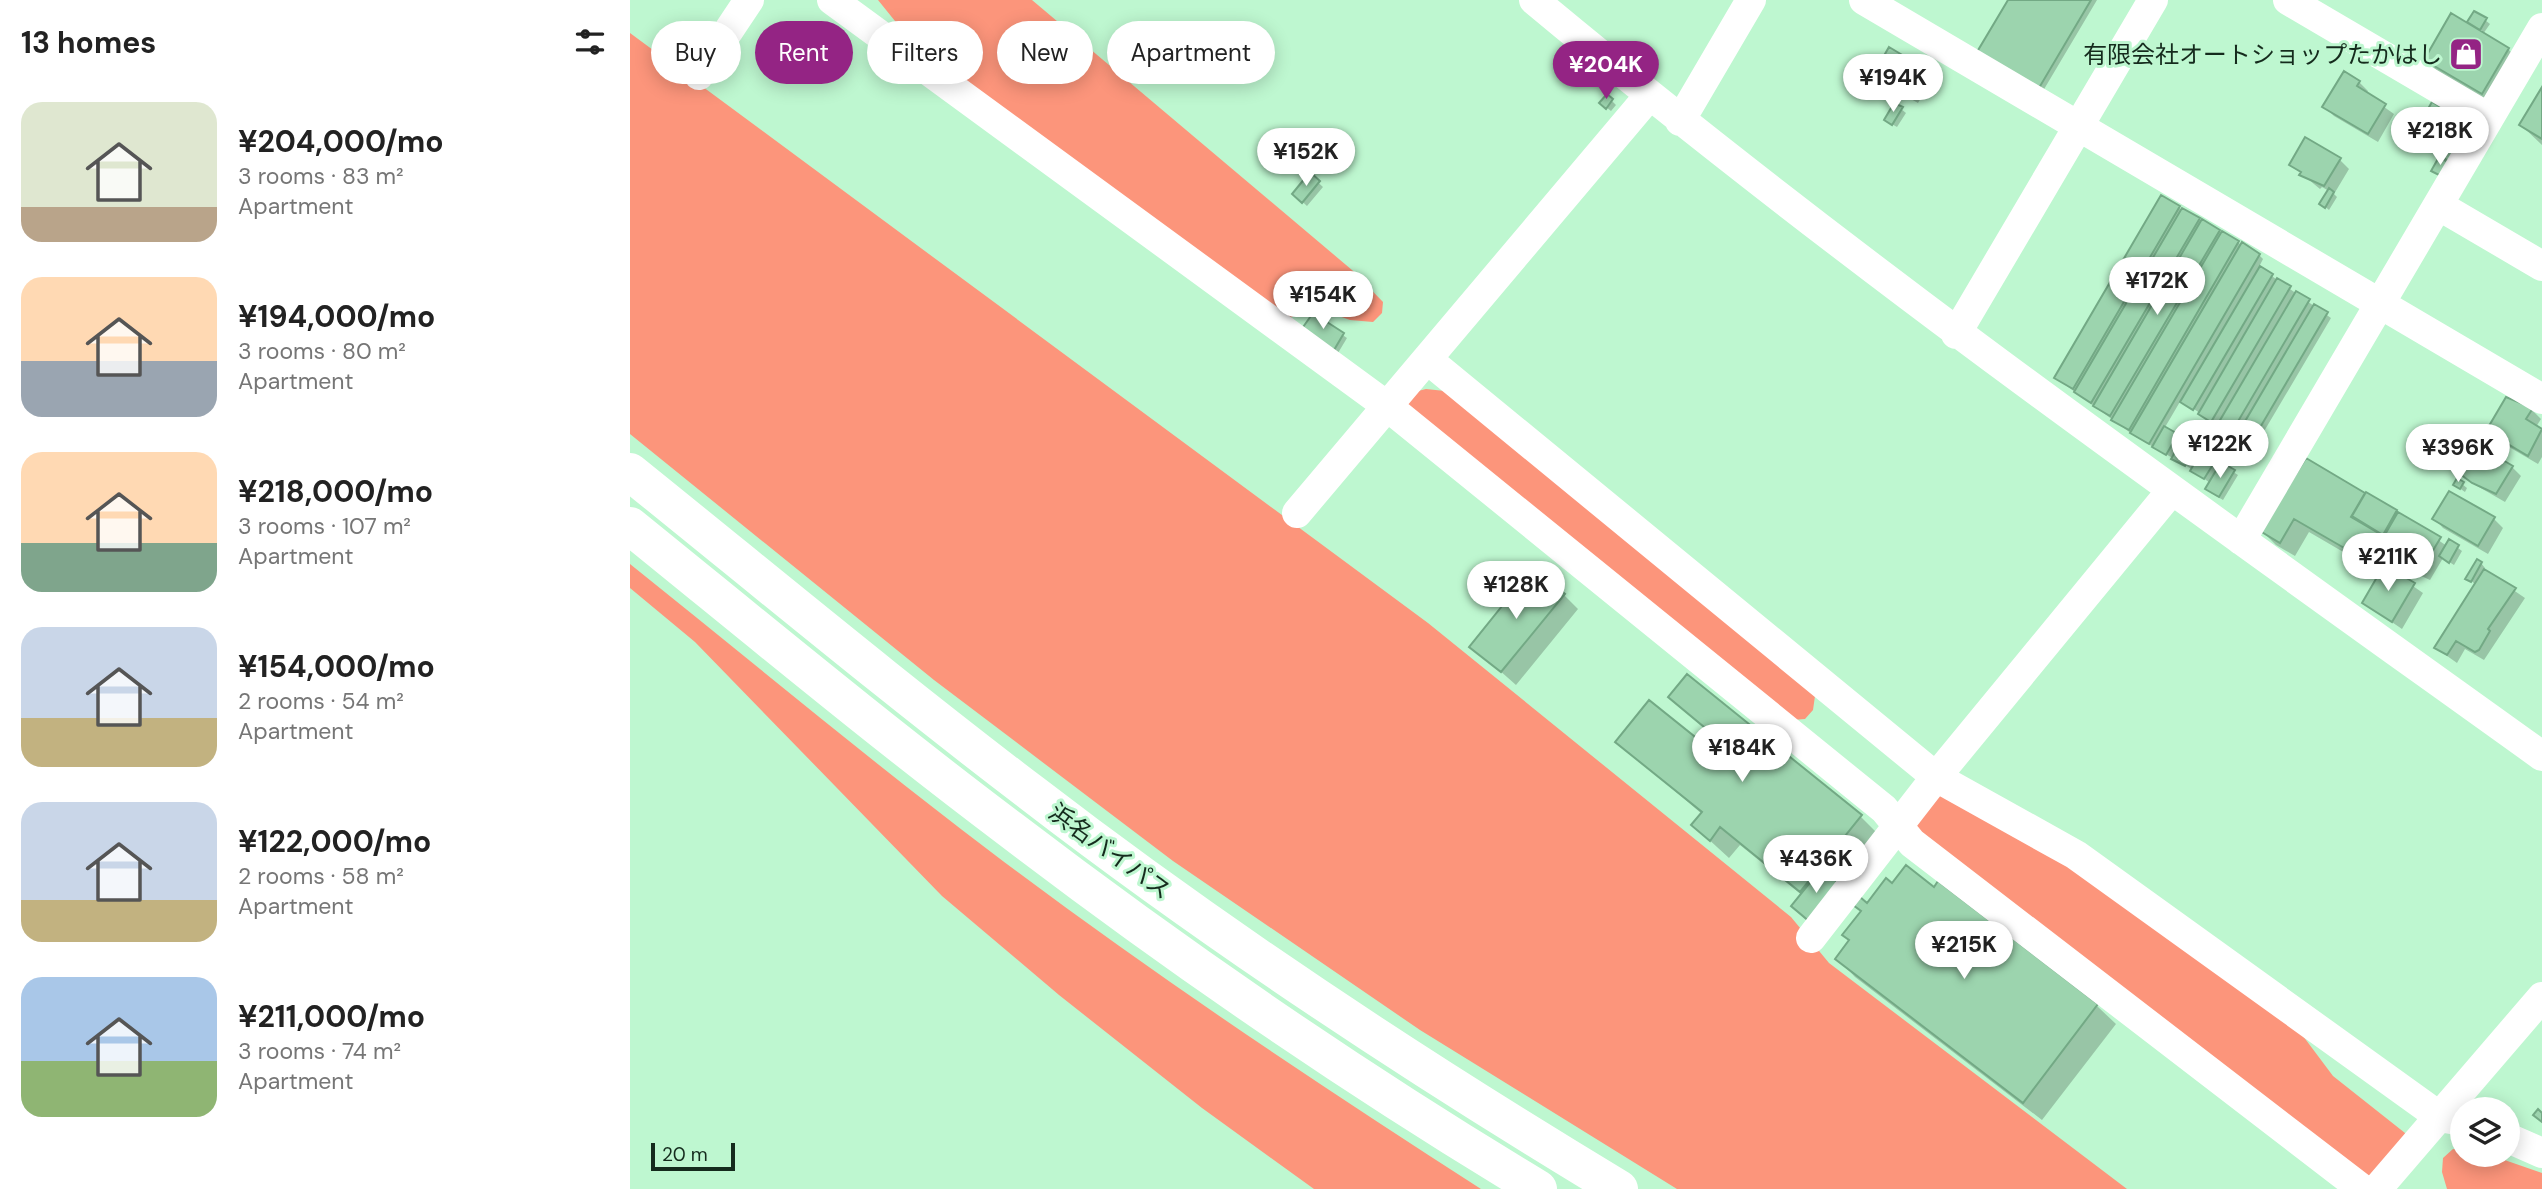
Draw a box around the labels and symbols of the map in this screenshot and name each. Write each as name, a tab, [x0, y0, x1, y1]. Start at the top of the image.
shop icon: 有限会社オートショップたかはし	[2447, 35, 2485, 73]
place label: 有限会社オートショップたかはし	[2083, 39, 2442, 70]
pin: ¥204K	[1557, 42, 1655, 101]
pin: ¥194K	[1844, 54, 1942, 114]
pin: ¥218K	[2391, 108, 2489, 167]
pin: ¥152K	[1257, 128, 1355, 188]
pin: ¥172K	[2108, 258, 2206, 317]
pin: ¥154K	[1274, 272, 1372, 331]
pin: ¥122K	[2171, 420, 2269, 480]
pin: ¥396K	[2409, 424, 2507, 484]
pin: ¥211K	[2339, 534, 2437, 593]
pin: ¥128K	[1467, 562, 1565, 621]
pin: ¥184K	[1693, 724, 1791, 784]
street label: 浜名バイパス	[1043, 796, 1177, 906]
pin: ¥436K	[1767, 836, 1865, 895]
pin: ¥215K	[1915, 922, 2013, 981]
scale bar	[651, 1140, 735, 1172]

